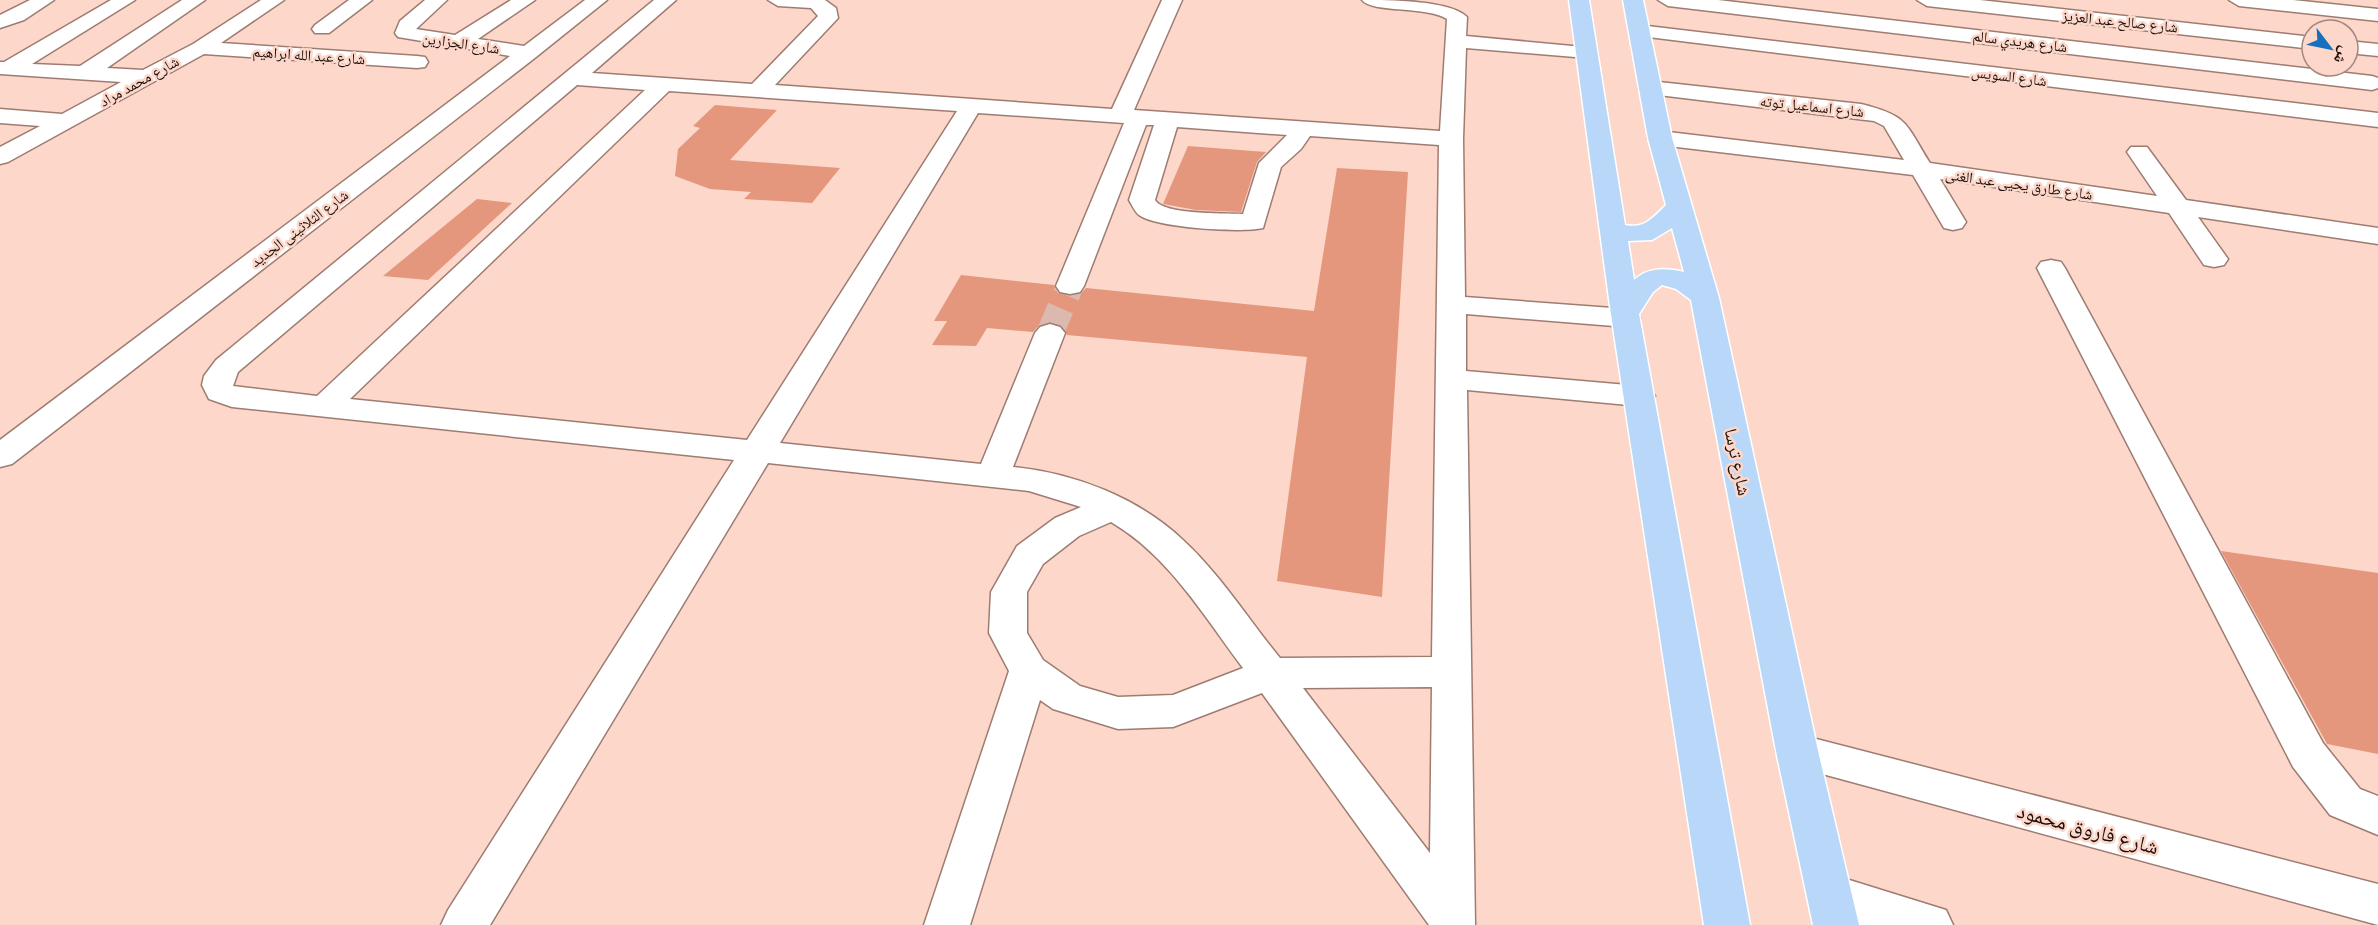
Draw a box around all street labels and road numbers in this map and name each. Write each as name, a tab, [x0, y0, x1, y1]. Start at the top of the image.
street label: شارع صالح عبد العزيز	[2060, 3, 2179, 39]
street label: شارع هريدي سالم	[1971, 24, 2069, 59]
street label: شارع الجزارين	[421, 26, 501, 60]
street label: شارع عبد الله ابراهيم	[252, 40, 366, 70]
street label: شارع محمد مراد	[95, 50, 183, 112]
street label: شارع السويس	[1970, 60, 2048, 92]
street label: شارع اسماعيل توته	[1759, 89, 1865, 123]
street label: شارع طارق يحيى عبد الغنى	[1944, 162, 2094, 206]
street label: شارع الثلاثينى الجديد	[245, 183, 353, 273]
street label: شارع ترسا	[1718, 426, 1758, 498]
street label: شارع فاروق محمود	[2014, 794, 2162, 862]

